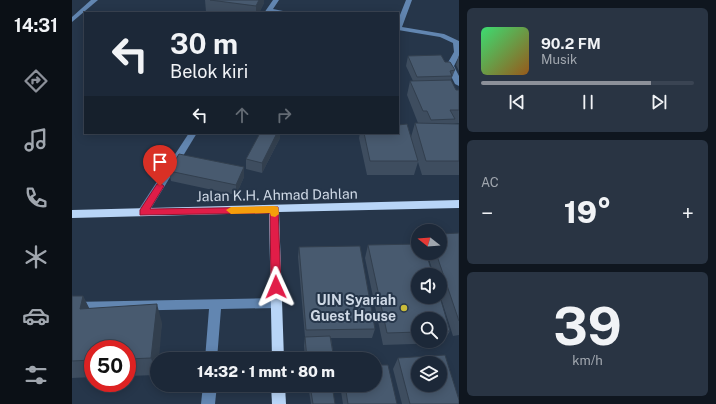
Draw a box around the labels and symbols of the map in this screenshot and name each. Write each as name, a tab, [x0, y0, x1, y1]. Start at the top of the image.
pin	[143, 145, 177, 186]
street label: Jalan K.H. Ahmad Dahlan	[196, 186, 358, 204]
north arrow	[411, 224, 447, 260]
position arrow	[255, 266, 297, 308]
place label: UIN Syariah Guest House	[310, 292, 396, 324]
marker: UIN Syariah Guest House	[399, 303, 409, 313]
speed limit sign: 50	[84, 340, 136, 392]

